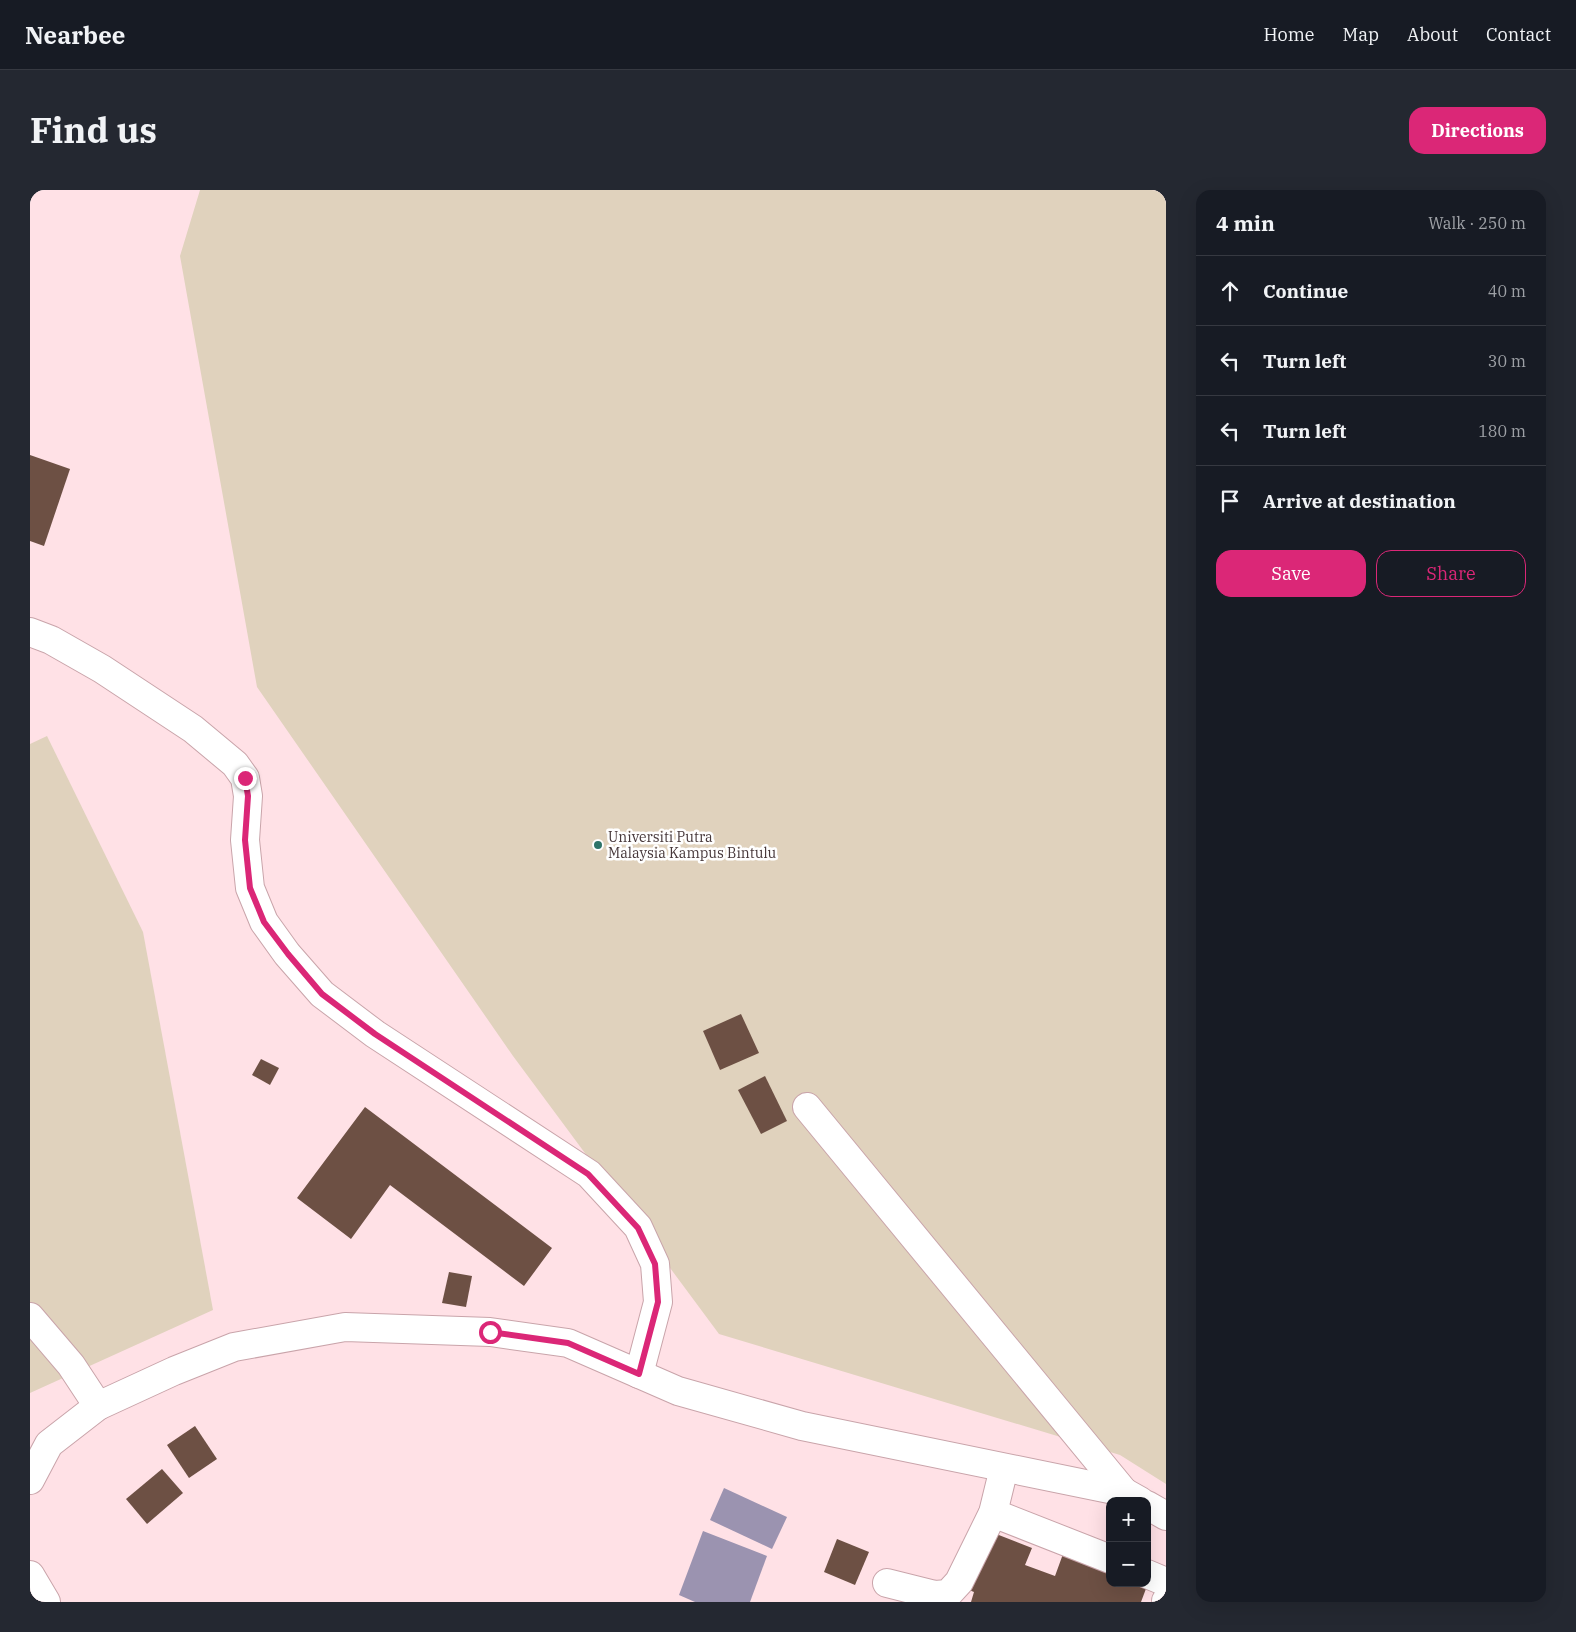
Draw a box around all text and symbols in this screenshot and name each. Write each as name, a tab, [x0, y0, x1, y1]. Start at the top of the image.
text: Nearbee	[25, 19, 125, 51]
text: Home	[1263, 23, 1315, 46]
text: Map	[1343, 23, 1379, 46]
text: About	[1407, 23, 1458, 46]
text: Contact	[1486, 23, 1551, 46]
text: Find us	[30, 107, 157, 153]
button: Directions	[1409, 107, 1546, 154]
text: 4 min	[1216, 209, 1275, 237]
text: Walk · 250 m	[1428, 213, 1526, 233]
icon: ahead	[1216, 277, 1244, 305]
text: Continue	[1263, 279, 1348, 303]
text: 40 m	[1488, 281, 1526, 301]
icon: left	[1216, 347, 1244, 375]
text: Turn left	[1263, 349, 1346, 373]
text: 30 m	[1488, 351, 1526, 371]
icon: left	[1216, 417, 1244, 445]
text: Turn left	[1263, 419, 1346, 443]
text: 180 m	[1478, 421, 1526, 441]
icon: arrive	[1216, 487, 1244, 515]
text: Arrive at destination	[1263, 489, 1456, 513]
button: Save	[1216, 550, 1366, 597]
button: Share	[1376, 550, 1526, 597]
route end	[234, 767, 257, 790]
place label: Universiti Putra Malaysia Kampus Bintulu	[608, 828, 777, 862]
marker: Universiti Putra Malaysia Kampus Bintulu	[592, 839, 604, 851]
route start	[479, 1321, 502, 1344]
map controls	[1106, 1497, 1151, 1587]
button: +	[1106, 1497, 1151, 1542]
button: −	[1106, 1542, 1151, 1587]

